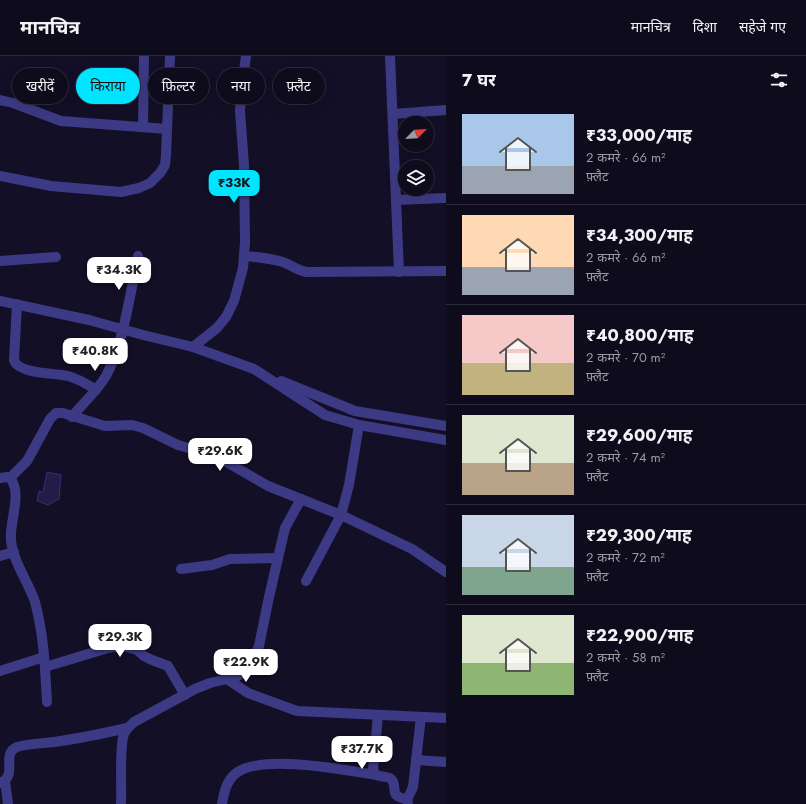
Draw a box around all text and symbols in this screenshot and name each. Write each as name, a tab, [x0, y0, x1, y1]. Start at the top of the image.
text: मानचित्र	[20, 14, 80, 41]
text: मानचित्र	[631, 17, 671, 37]
text: दिशा	[693, 17, 717, 37]
text: सहेजे गए	[739, 17, 786, 37]
chip: खरीदें	[12, 68, 68, 104]
chip: किराया	[76, 68, 140, 104]
chip: फ़िल्टर	[148, 68, 209, 104]
chip: नया	[217, 68, 265, 104]
chip: फ़्लैट	[273, 68, 325, 104]
text: 7 घर	[462, 68, 496, 92]
icon: filters	[768, 69, 790, 91]
north arrow	[398, 116, 434, 152]
map controls	[398, 116, 434, 196]
text: ₹33,000/माह	[586, 123, 692, 147]
icon: home	[494, 130, 542, 178]
text: 2 कमरे · 66 m²	[586, 148, 666, 167]
button: layers	[398, 160, 434, 196]
text: फ़्लैट	[586, 167, 609, 186]
pin: ₹33K	[210, 170, 258, 204]
text: ₹33K	[218, 173, 250, 192]
text: ₹34,300/माह	[586, 223, 693, 247]
icon: home	[494, 231, 542, 279]
text: 2 कमरे · 66 m²	[586, 248, 666, 267]
pin: ₹34.3K	[86, 257, 152, 291]
text: ₹34.3K	[96, 260, 142, 279]
text: फ़्लैट	[586, 267, 609, 286]
text: ₹40,800/माह	[586, 323, 694, 347]
icon: home	[494, 331, 542, 379]
pin: ₹40.8K	[62, 338, 128, 372]
text: ₹40.8K	[72, 341, 118, 360]
text: 2 कमरे · 70 m²	[586, 348, 665, 367]
text: फ़्लैट	[586, 367, 609, 386]
text: ₹29,600/माह	[586, 423, 693, 447]
icon: home	[494, 431, 542, 479]
pin: ₹29.6K	[187, 438, 253, 472]
text: ₹29.6K	[197, 441, 243, 460]
text: 2 कमरे · 74 m²	[586, 448, 665, 467]
text: फ़्लैट	[586, 467, 609, 486]
text: ₹29,300/माह	[586, 523, 692, 547]
icon: home	[494, 531, 542, 579]
text: 2 कमरे · 72 m²	[586, 548, 665, 567]
text: फ़्लैट	[586, 567, 609, 586]
text: ₹22,900/माह	[586, 623, 693, 647]
pin: ₹29.3K	[87, 624, 153, 658]
text: ₹29.3K	[97, 627, 143, 646]
icon: home	[494, 631, 542, 679]
text: 2 कमरे · 58 m²	[586, 648, 665, 667]
pin: ₹22.9K	[213, 649, 279, 683]
text: ₹22.9K	[223, 652, 269, 671]
text: फ़्लैट	[586, 667, 609, 686]
pin: ₹37.7K	[329, 736, 395, 770]
text: ₹37.7K	[341, 739, 383, 758]

